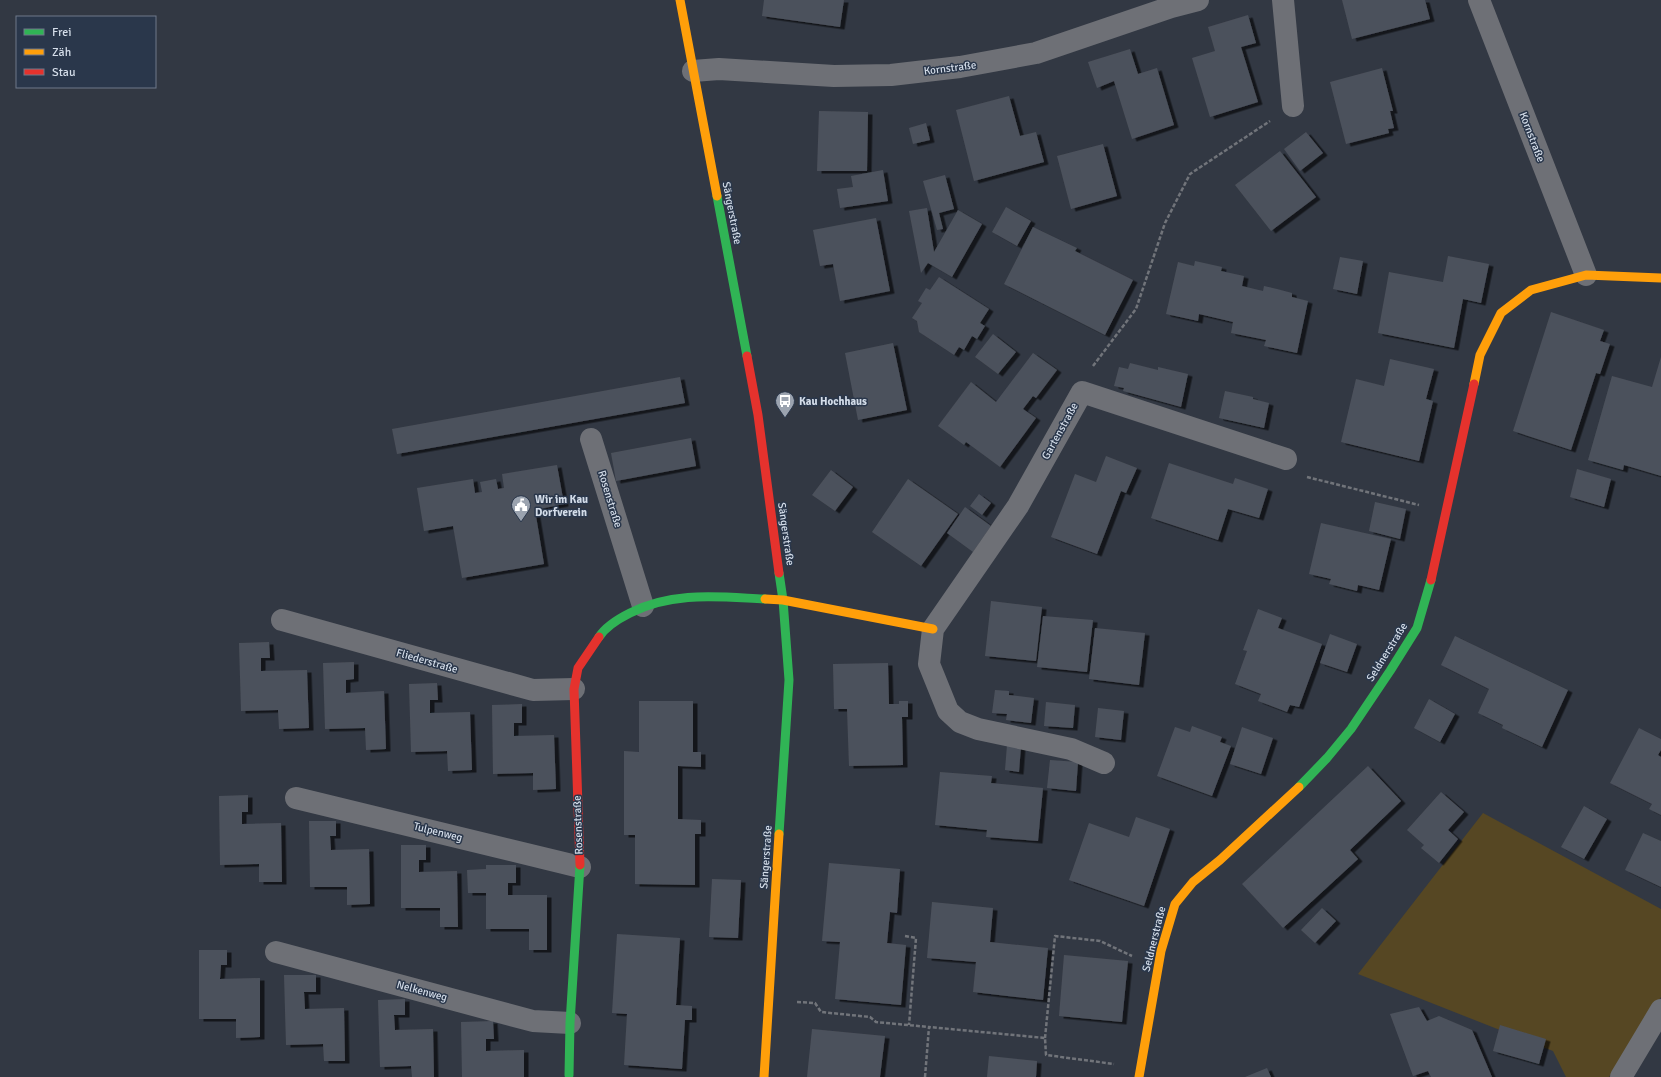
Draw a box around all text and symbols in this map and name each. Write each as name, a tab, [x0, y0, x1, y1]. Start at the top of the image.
legend	[16, 16, 156, 88]
text: Frei	[52, 25, 71, 40]
text: Zäh	[52, 45, 71, 60]
street label: Kornstraße	[923, 58, 977, 78]
text: Stau	[52, 65, 76, 80]
street label: Kornstraße	[1516, 110, 1548, 164]
street label: Sängerstraße	[720, 181, 744, 245]
bus stop icon: Kau Hochhaus	[774, 390, 796, 418]
place label: Kau Hochhaus	[799, 395, 867, 408]
street label: Gartenstraße	[1039, 400, 1081, 462]
street label: Rosenstraße	[595, 469, 625, 529]
place label: Wir im Kau Dorfverein	[535, 493, 588, 519]
public building icon: Wir im Kau Dorfverein	[510, 494, 532, 522]
street label: Sängerstraße	[775, 502, 797, 566]
street label: Seldnerstraße	[1364, 620, 1410, 684]
street label: Fliederstraße	[395, 646, 459, 676]
street label: Rosenstraße	[570, 795, 586, 855]
street label: Tulpenweg	[412, 820, 464, 844]
street label: Sängerstraße	[757, 825, 775, 889]
street label: Seldnerstraße	[1140, 905, 1168, 973]
street label: Nelkenweg	[395, 978, 449, 1004]

